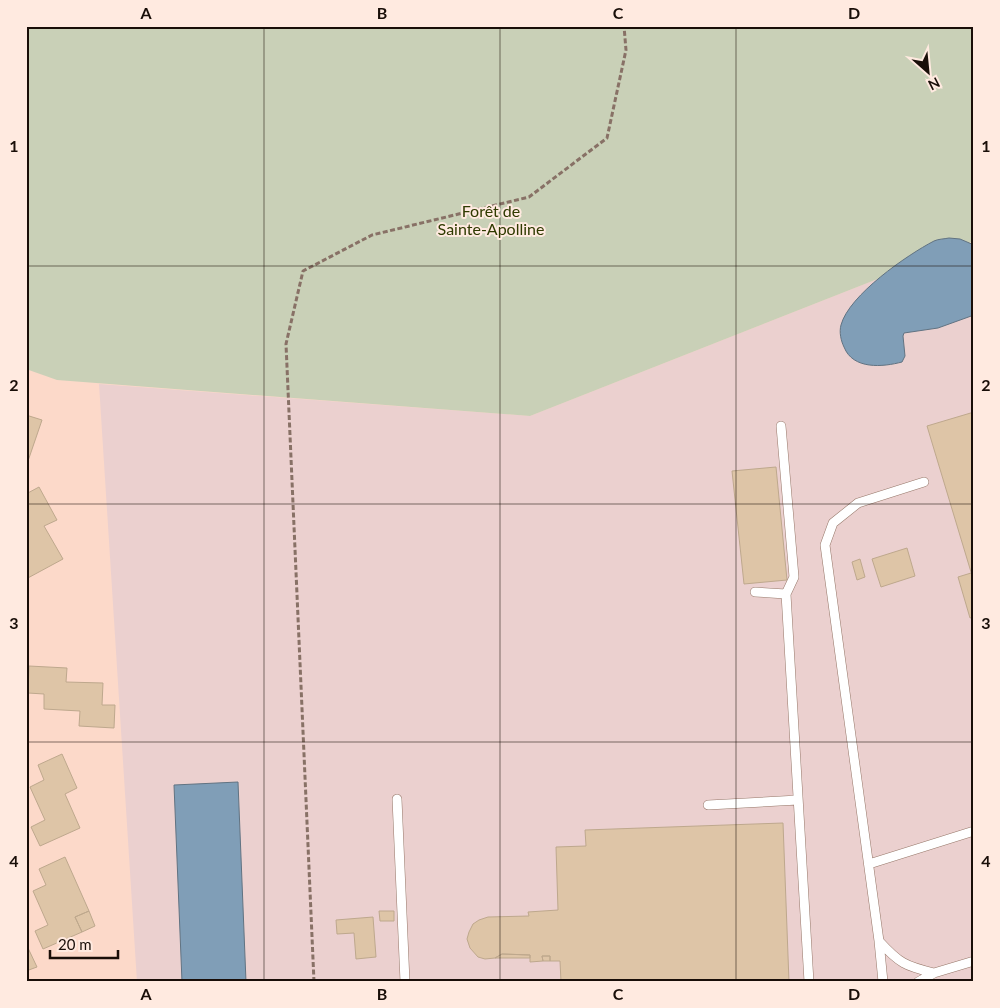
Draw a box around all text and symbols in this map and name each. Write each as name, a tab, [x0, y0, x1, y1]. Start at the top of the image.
text: A	[139, 3, 152, 22]
text: B	[377, 3, 387, 22]
text: C	[613, 3, 624, 22]
text: D	[848, 3, 860, 22]
north arrow	[902, 48, 952, 98]
text: N	[925, 74, 943, 94]
text: 1	[9, 136, 19, 155]
text: 1	[981, 136, 991, 155]
park label: Forêt de Sainte-Apolline	[438, 201, 544, 238]
text: 2	[9, 375, 19, 394]
text: 2	[981, 375, 991, 394]
text: 3	[9, 613, 19, 632]
text: 3	[981, 613, 991, 632]
text: 4	[9, 851, 19, 870]
text: 4	[981, 851, 991, 870]
scale bar	[50, 928, 118, 960]
text: 20 m	[58, 935, 92, 953]
text: A	[139, 984, 152, 1003]
text: B	[377, 984, 387, 1003]
text: C	[613, 984, 624, 1003]
text: D	[848, 984, 860, 1003]

